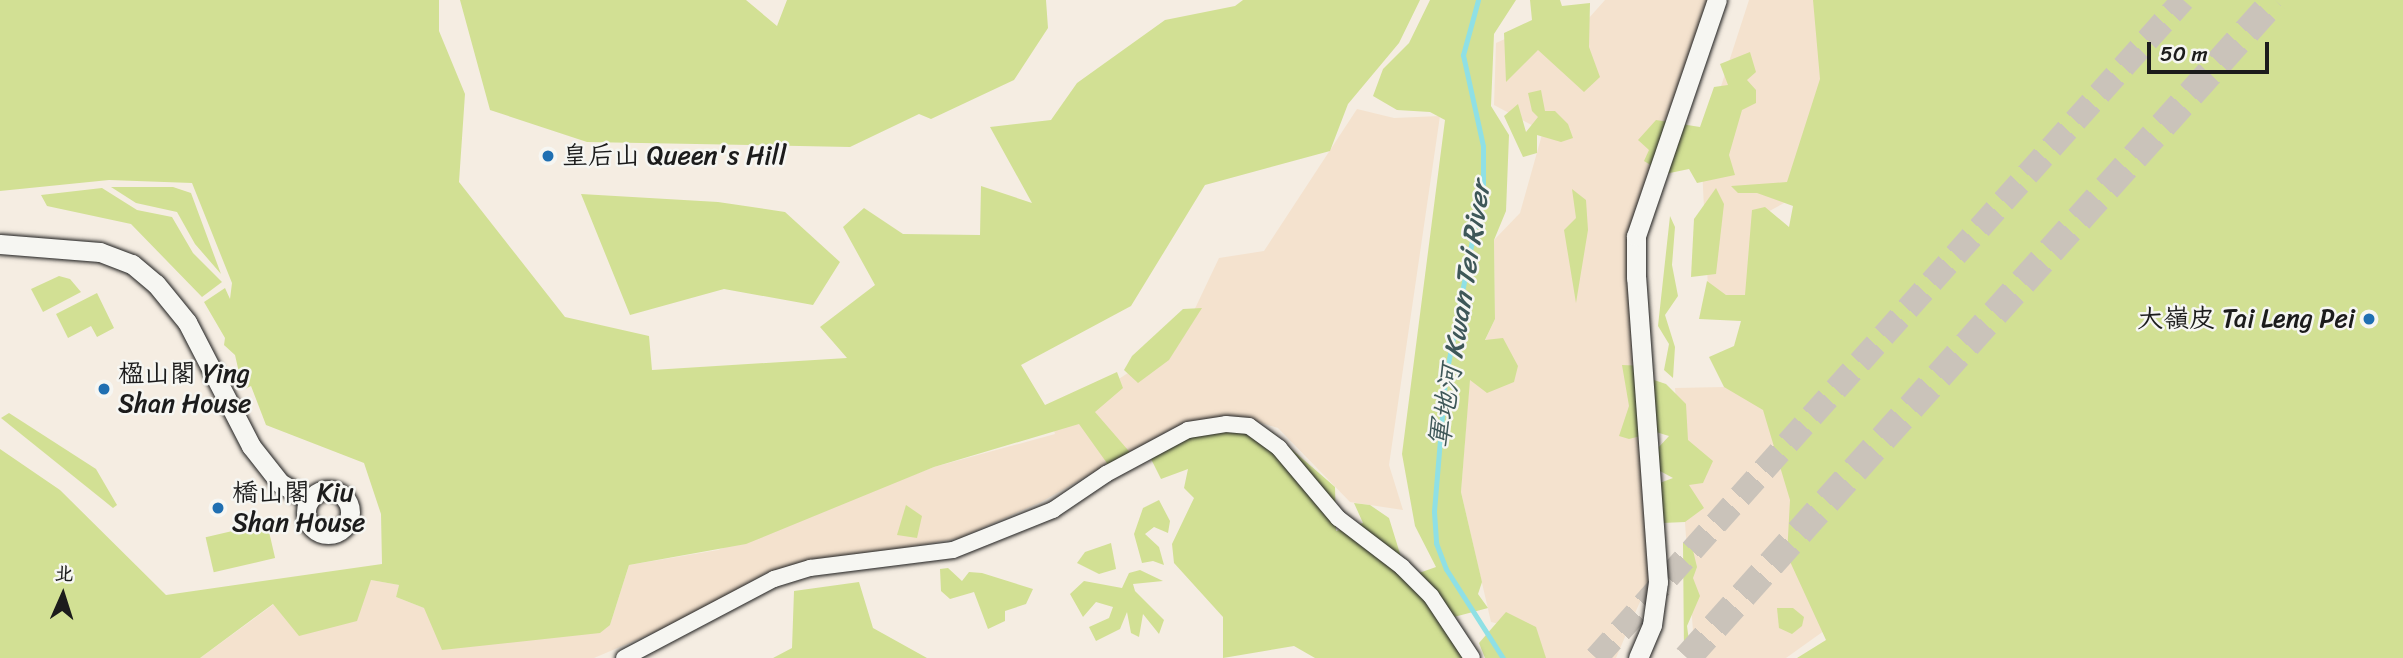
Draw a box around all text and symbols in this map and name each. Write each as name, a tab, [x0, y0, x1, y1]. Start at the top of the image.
scale bar	[2151, 28, 2274, 72]
text: 50 m	[2160, 35, 2208, 73]
place label: 皇后山 Queen's Hill	[562, 140, 786, 172]
marker: 皇后山 Queen's Hill	[540, 148, 556, 164]
water label: 軍地河 Kwan Tei River	[1422, 179, 1498, 451]
place label: 大嶺皮 Tai Leng Pei	[2136, 303, 2355, 335]
marker: 大嶺皮 Tai Leng Pei	[2361, 311, 2377, 327]
place label: 楹山閣 Ying Shan House	[118, 358, 252, 420]
marker: 楹山閣 Ying Shan House	[96, 381, 112, 397]
place label: 橋山閣 Kiu Shan House	[232, 477, 366, 538]
marker: 橋山閣 Kiu Shan House	[210, 500, 226, 516]
text: 北	[54, 557, 74, 591]
north arrow	[28, 560, 98, 630]

